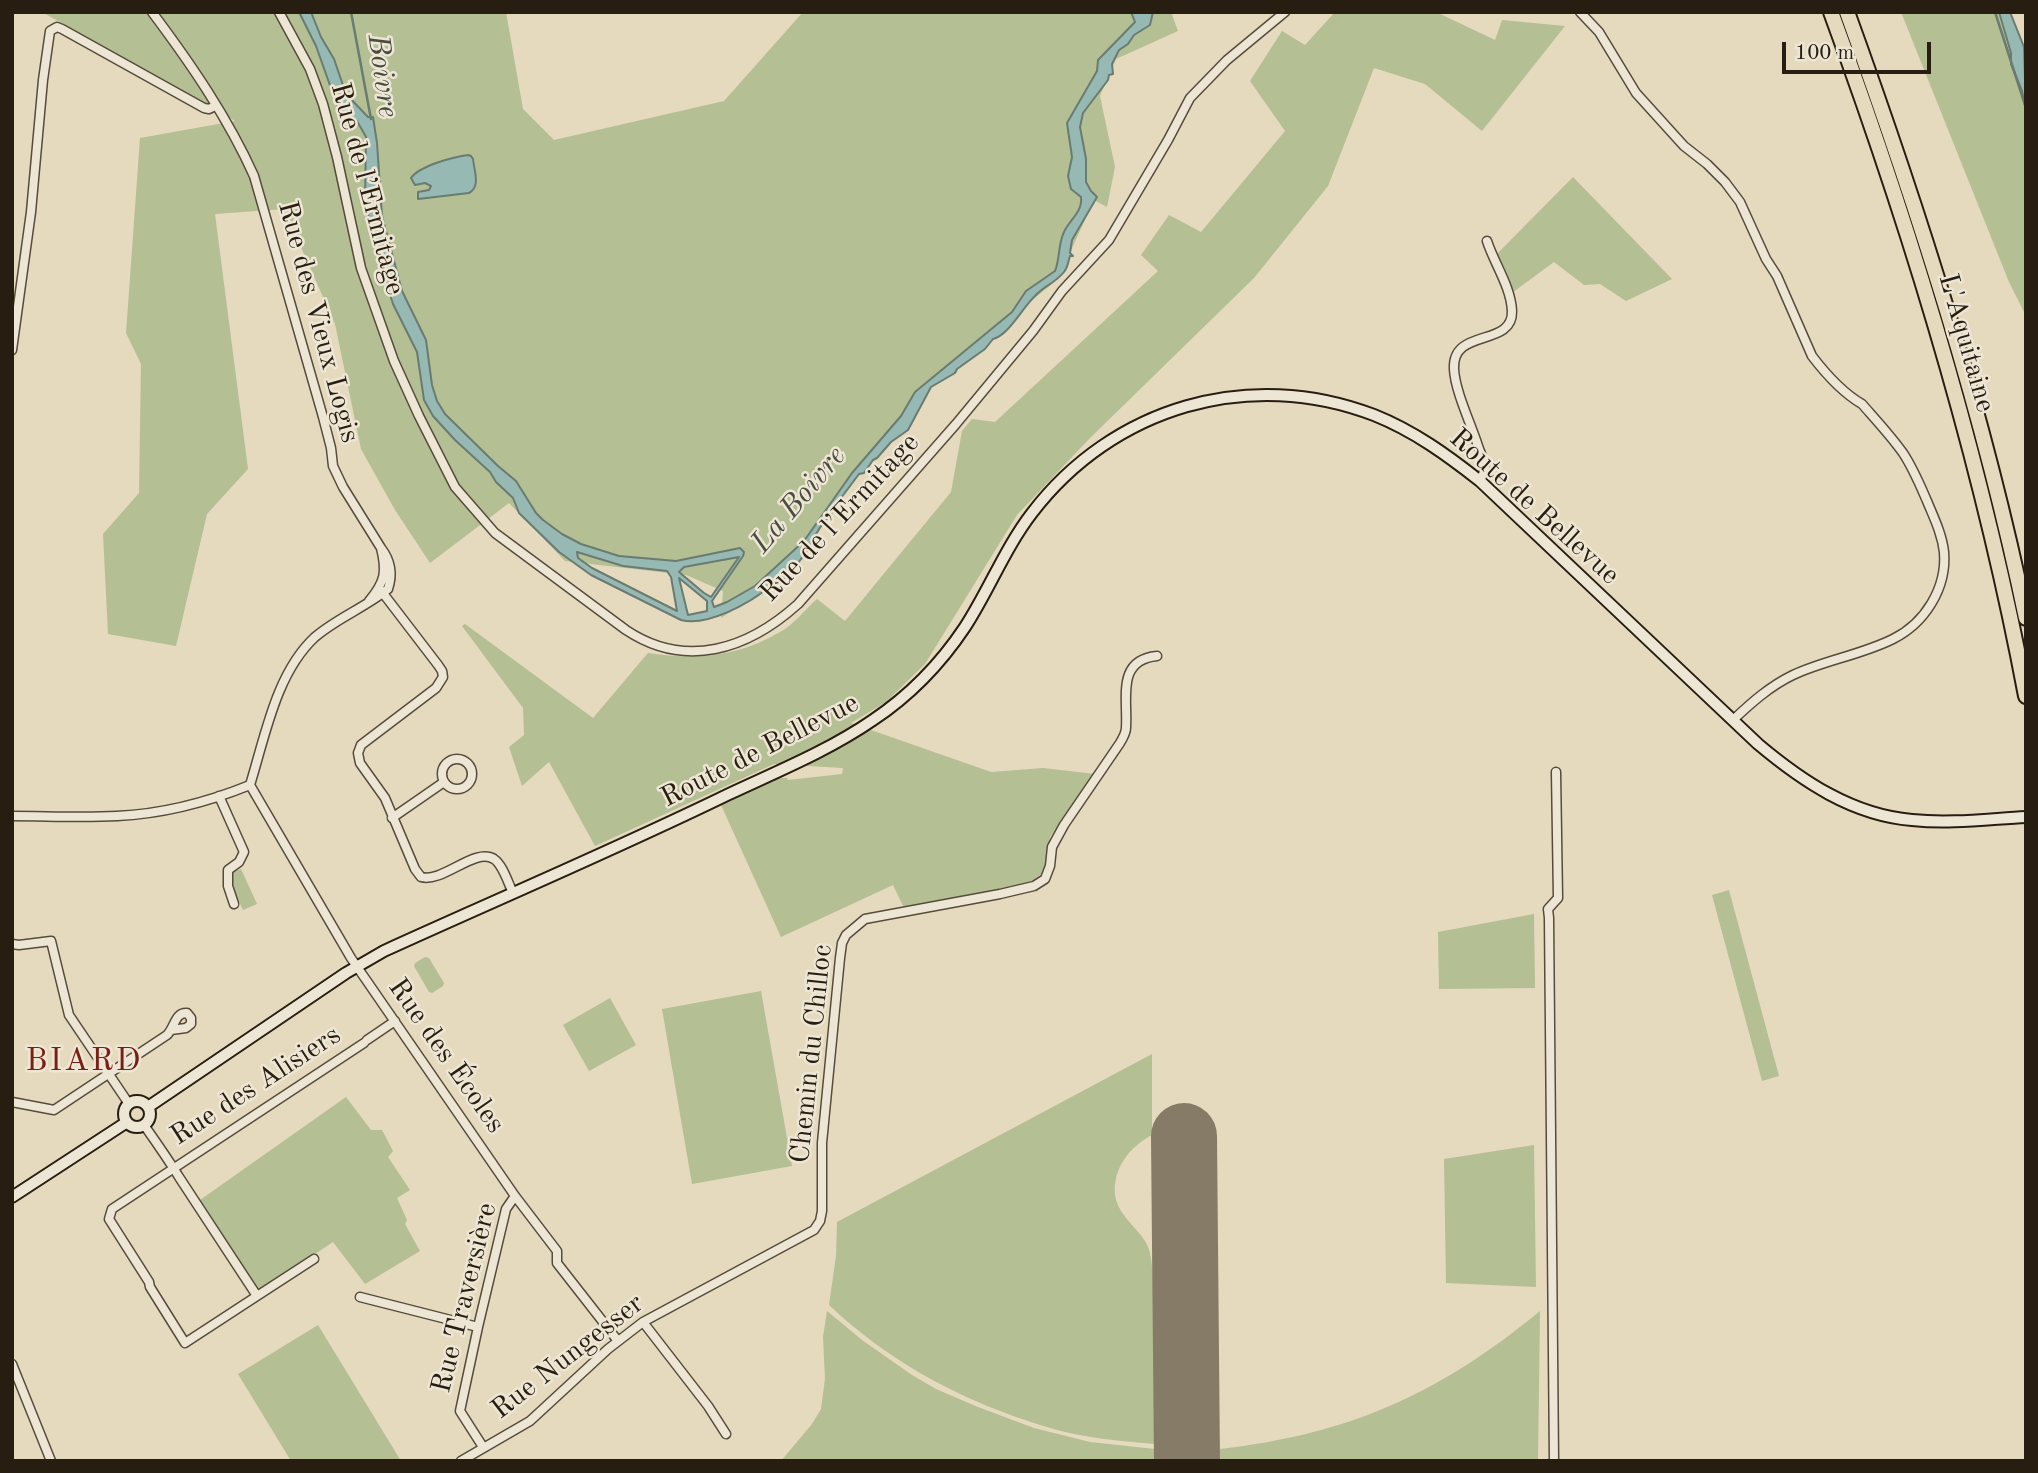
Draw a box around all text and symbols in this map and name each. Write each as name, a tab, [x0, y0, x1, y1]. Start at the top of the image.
scale bar	[1786, 28, 1935, 72]
water label: Boivre	[358, 32, 406, 120]
text: 100 m	[1795, 43, 1854, 64]
street label: Rue de l’Ermitage	[322, 79, 412, 299]
street label: Rue des Vieux Logis	[270, 197, 366, 447]
street label: L'Aquitaine	[1930, 270, 2002, 416]
street label: Route de Bellevue	[1442, 422, 1626, 592]
street label: Rue de l’Ermitage	[753, 427, 927, 609]
water label: La Boivre	[744, 439, 854, 561]
street label: Route de Bellevue	[655, 687, 865, 815]
street label: Chemin du Chilloc	[784, 943, 840, 1165]
street label: Rue des Écoles	[380, 972, 512, 1140]
street label: Rue des Alisiers	[165, 1019, 347, 1153]
district label: BIARD	[26, 1043, 142, 1081]
street label: Rue Traversière	[425, 1199, 505, 1397]
street label: Rue Nungesser	[485, 1287, 651, 1427]

